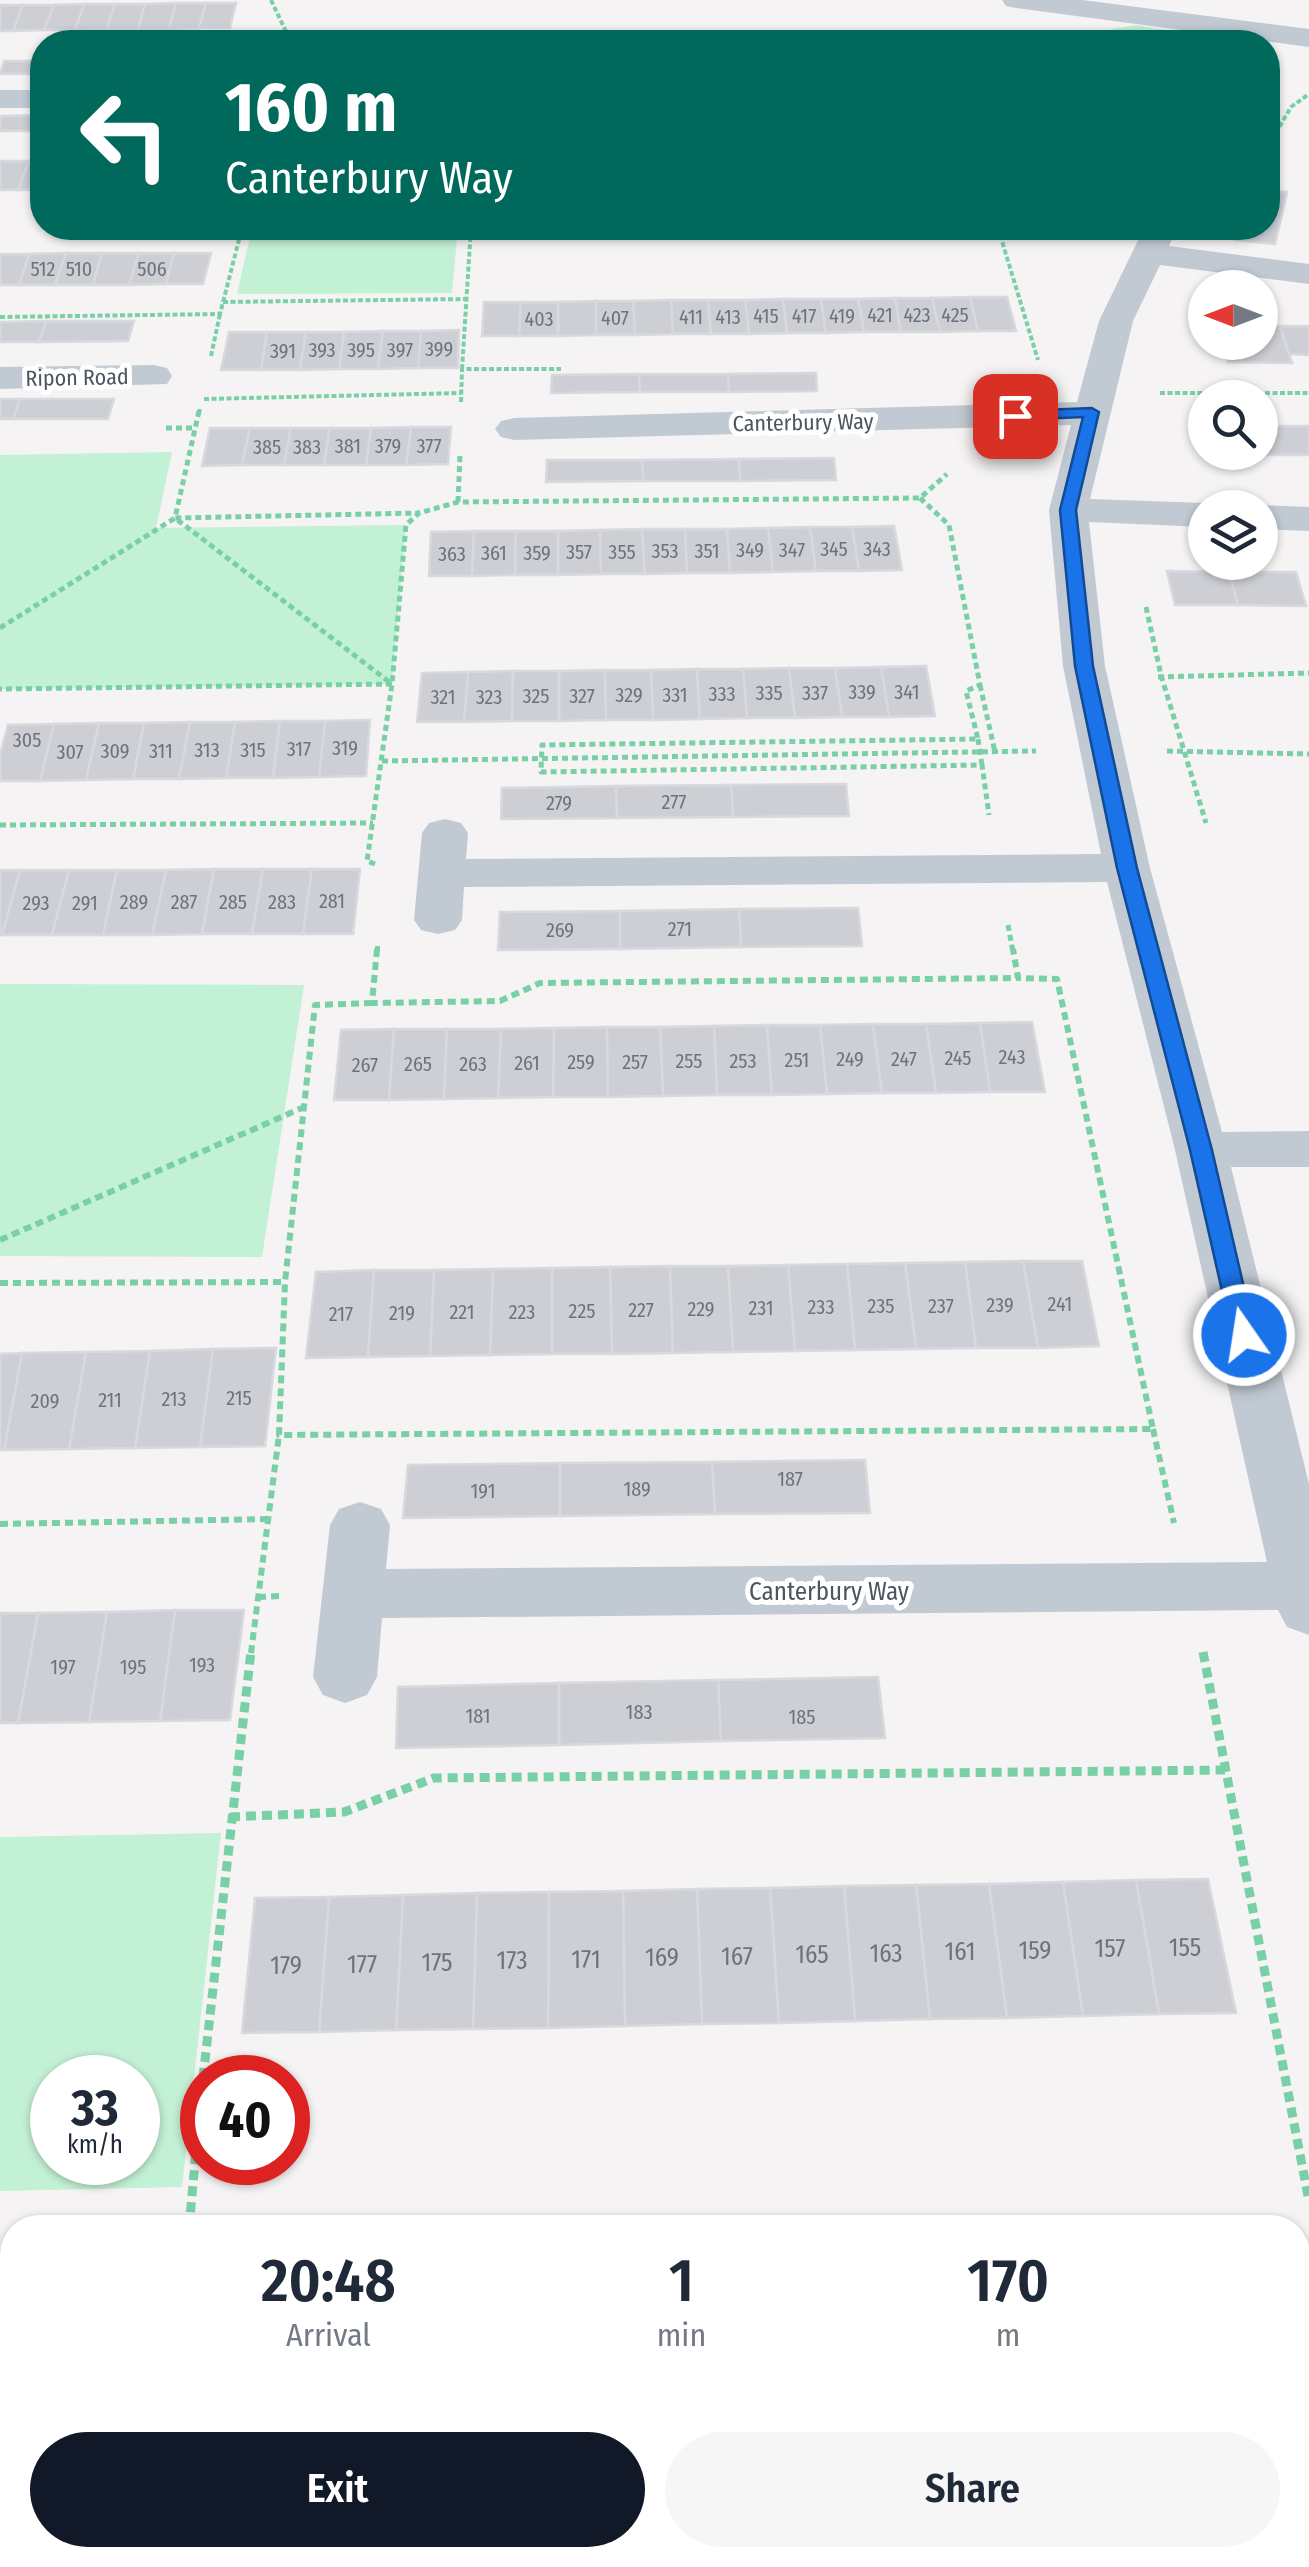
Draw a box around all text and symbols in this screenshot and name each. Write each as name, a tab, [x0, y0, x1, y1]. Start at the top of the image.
text: 160 m	[225, 66, 397, 150]
icon: left	[60, 70, 190, 200]
text: Canterbury Way	[225, 151, 513, 205]
house number: 512	[31, 257, 56, 281]
house number: 510	[66, 257, 92, 281]
house number: 506	[137, 257, 167, 281]
north arrow	[1188, 270, 1278, 360]
map controls	[1188, 270, 1278, 580]
house number: 421	[867, 303, 893, 327]
house number: 423	[903, 303, 931, 327]
house number: 425	[941, 303, 969, 327]
house number: 415	[753, 304, 779, 328]
house number: 417	[792, 304, 816, 328]
house number: 419	[829, 304, 855, 328]
house number: 411	[679, 305, 703, 329]
house number: 413	[715, 305, 741, 329]
house number: 407	[601, 306, 629, 330]
house number: 403	[525, 307, 553, 331]
house number: 399	[425, 337, 453, 361]
house number: 393	[308, 338, 336, 362]
house number: 395	[347, 338, 375, 362]
house number: 397	[387, 338, 413, 362]
house number: 391	[270, 339, 296, 363]
street label: Ripon Road	[25, 363, 129, 392]
pin	[973, 374, 1058, 459]
button: search	[1188, 380, 1278, 470]
icon: arrive	[988, 389, 1043, 444]
street label: Canterbury Way	[732, 408, 874, 437]
house number: 381	[335, 434, 361, 458]
house number: 379	[375, 434, 401, 458]
house number: 377	[416, 434, 442, 458]
house number: 385	[253, 435, 281, 459]
house number: 383	[293, 435, 321, 459]
button: layers	[1188, 490, 1278, 580]
house number: 345	[820, 537, 848, 561]
house number: 343	[863, 537, 891, 561]
house number: 349	[736, 538, 764, 562]
house number: 347	[779, 538, 805, 562]
house number: 353	[651, 539, 679, 563]
house number: 351	[694, 539, 720, 563]
house number: 357	[566, 540, 592, 564]
house number: 355	[608, 540, 636, 564]
house number: 361	[481, 541, 507, 565]
house number: 359	[523, 541, 551, 565]
house number: 363	[438, 542, 466, 566]
house number: 339	[848, 680, 876, 704]
house number: 341	[894, 680, 920, 704]
house number: 335	[755, 681, 783, 705]
house number: 337	[802, 681, 828, 705]
house number: 333	[708, 682, 736, 706]
house number: 329	[615, 683, 643, 707]
house number: 331	[662, 683, 688, 707]
house number: 325	[523, 684, 549, 708]
house number: 327	[569, 684, 595, 708]
house number: 321	[430, 685, 456, 709]
house number: 323	[476, 685, 502, 709]
house number: 305	[13, 728, 41, 752]
house number: 319	[332, 736, 358, 760]
house number: 317	[287, 737, 311, 761]
house number: 313	[194, 738, 220, 762]
house number: 315	[240, 738, 266, 762]
house number: 309	[101, 739, 130, 763]
house number: 311	[149, 739, 173, 763]
house number: 307	[56, 740, 84, 764]
house number: 277	[662, 790, 686, 814]
house number: 279	[546, 791, 572, 815]
house number: 281	[319, 889, 345, 913]
house number: 289	[120, 890, 148, 914]
house number: 287	[171, 890, 197, 914]
house number: 285	[219, 890, 247, 914]
house number: 283	[268, 890, 296, 914]
house number: 293	[22, 891, 50, 915]
house number: 291	[72, 891, 98, 915]
house number: 271	[668, 917, 692, 941]
house number: 269	[546, 918, 574, 942]
house number: 243	[999, 1045, 1025, 1069]
house number: 245	[944, 1046, 972, 1070]
house number: 249	[836, 1047, 864, 1071]
house number: 247	[891, 1047, 917, 1071]
house number: 251	[785, 1048, 809, 1072]
house number: 255	[675, 1049, 703, 1073]
house number: 253	[730, 1049, 756, 1073]
house number: 259	[567, 1050, 595, 1074]
house number: 257	[622, 1050, 648, 1074]
house number: 261	[514, 1051, 540, 1075]
house number: 265	[404, 1052, 432, 1076]
house number: 263	[459, 1052, 487, 1076]
house number: 267	[352, 1053, 378, 1077]
position arrow	[1192, 1283, 1296, 1387]
house number: 241	[1048, 1292, 1072, 1316]
house number: 239	[986, 1293, 1014, 1317]
house number: 235	[868, 1294, 894, 1318]
house number: 237	[928, 1294, 954, 1318]
house number: 233	[808, 1295, 834, 1319]
house number: 231	[748, 1296, 774, 1320]
house number: 229	[687, 1297, 715, 1321]
house number: 227	[628, 1298, 654, 1322]
house number: 225	[569, 1299, 595, 1323]
house number: 221	[450, 1300, 475, 1324]
house number: 223	[509, 1300, 535, 1324]
house number: 219	[389, 1301, 415, 1325]
house number: 217	[329, 1302, 353, 1326]
house number: 215	[226, 1386, 252, 1410]
house number: 213	[161, 1387, 187, 1411]
house number: 211	[98, 1388, 122, 1412]
house number: 209	[31, 1389, 59, 1413]
house number: 187	[777, 1467, 803, 1491]
house number: 189	[623, 1477, 651, 1501]
house number: 191	[471, 1479, 495, 1503]
street label: Canterbury Way	[749, 1577, 909, 1607]
house number: 193	[189, 1653, 215, 1677]
house number: 197	[50, 1655, 76, 1679]
house number: 195	[120, 1655, 146, 1679]
house number: 183	[626, 1700, 652, 1724]
house number: 181	[465, 1704, 491, 1728]
house number: 185	[789, 1705, 815, 1729]
house number: 155	[1169, 1933, 1201, 1963]
house number: 157	[1095, 1934, 1125, 1964]
house number: 159	[1018, 1936, 1052, 1966]
house number: 161	[945, 1937, 975, 1967]
house number: 163	[869, 1939, 903, 1969]
house number: 165	[795, 1940, 829, 1970]
house number: 167	[721, 1942, 753, 1972]
house number: 169	[645, 1943, 679, 1973]
house number: 171	[571, 1945, 601, 1975]
house number: 173	[497, 1946, 527, 1976]
house number: 175	[421, 1948, 453, 1978]
house number: 177	[347, 1950, 377, 1980]
house number: 179	[270, 1951, 302, 1981]
speed limit sign: 40	[180, 2055, 310, 2185]
text: 33	[71, 2078, 119, 2138]
text: km/h	[67, 2130, 123, 2160]
text: 20:48	[261, 2245, 396, 2317]
text: 1	[669, 2245, 694, 2317]
text: 170	[967, 2245, 1049, 2317]
text: Arrival	[286, 2316, 371, 2354]
text: min	[657, 2316, 706, 2354]
text: m	[996, 2316, 1020, 2354]
button: Exit	[30, 2432, 645, 2547]
button: Share	[665, 2432, 1280, 2547]

